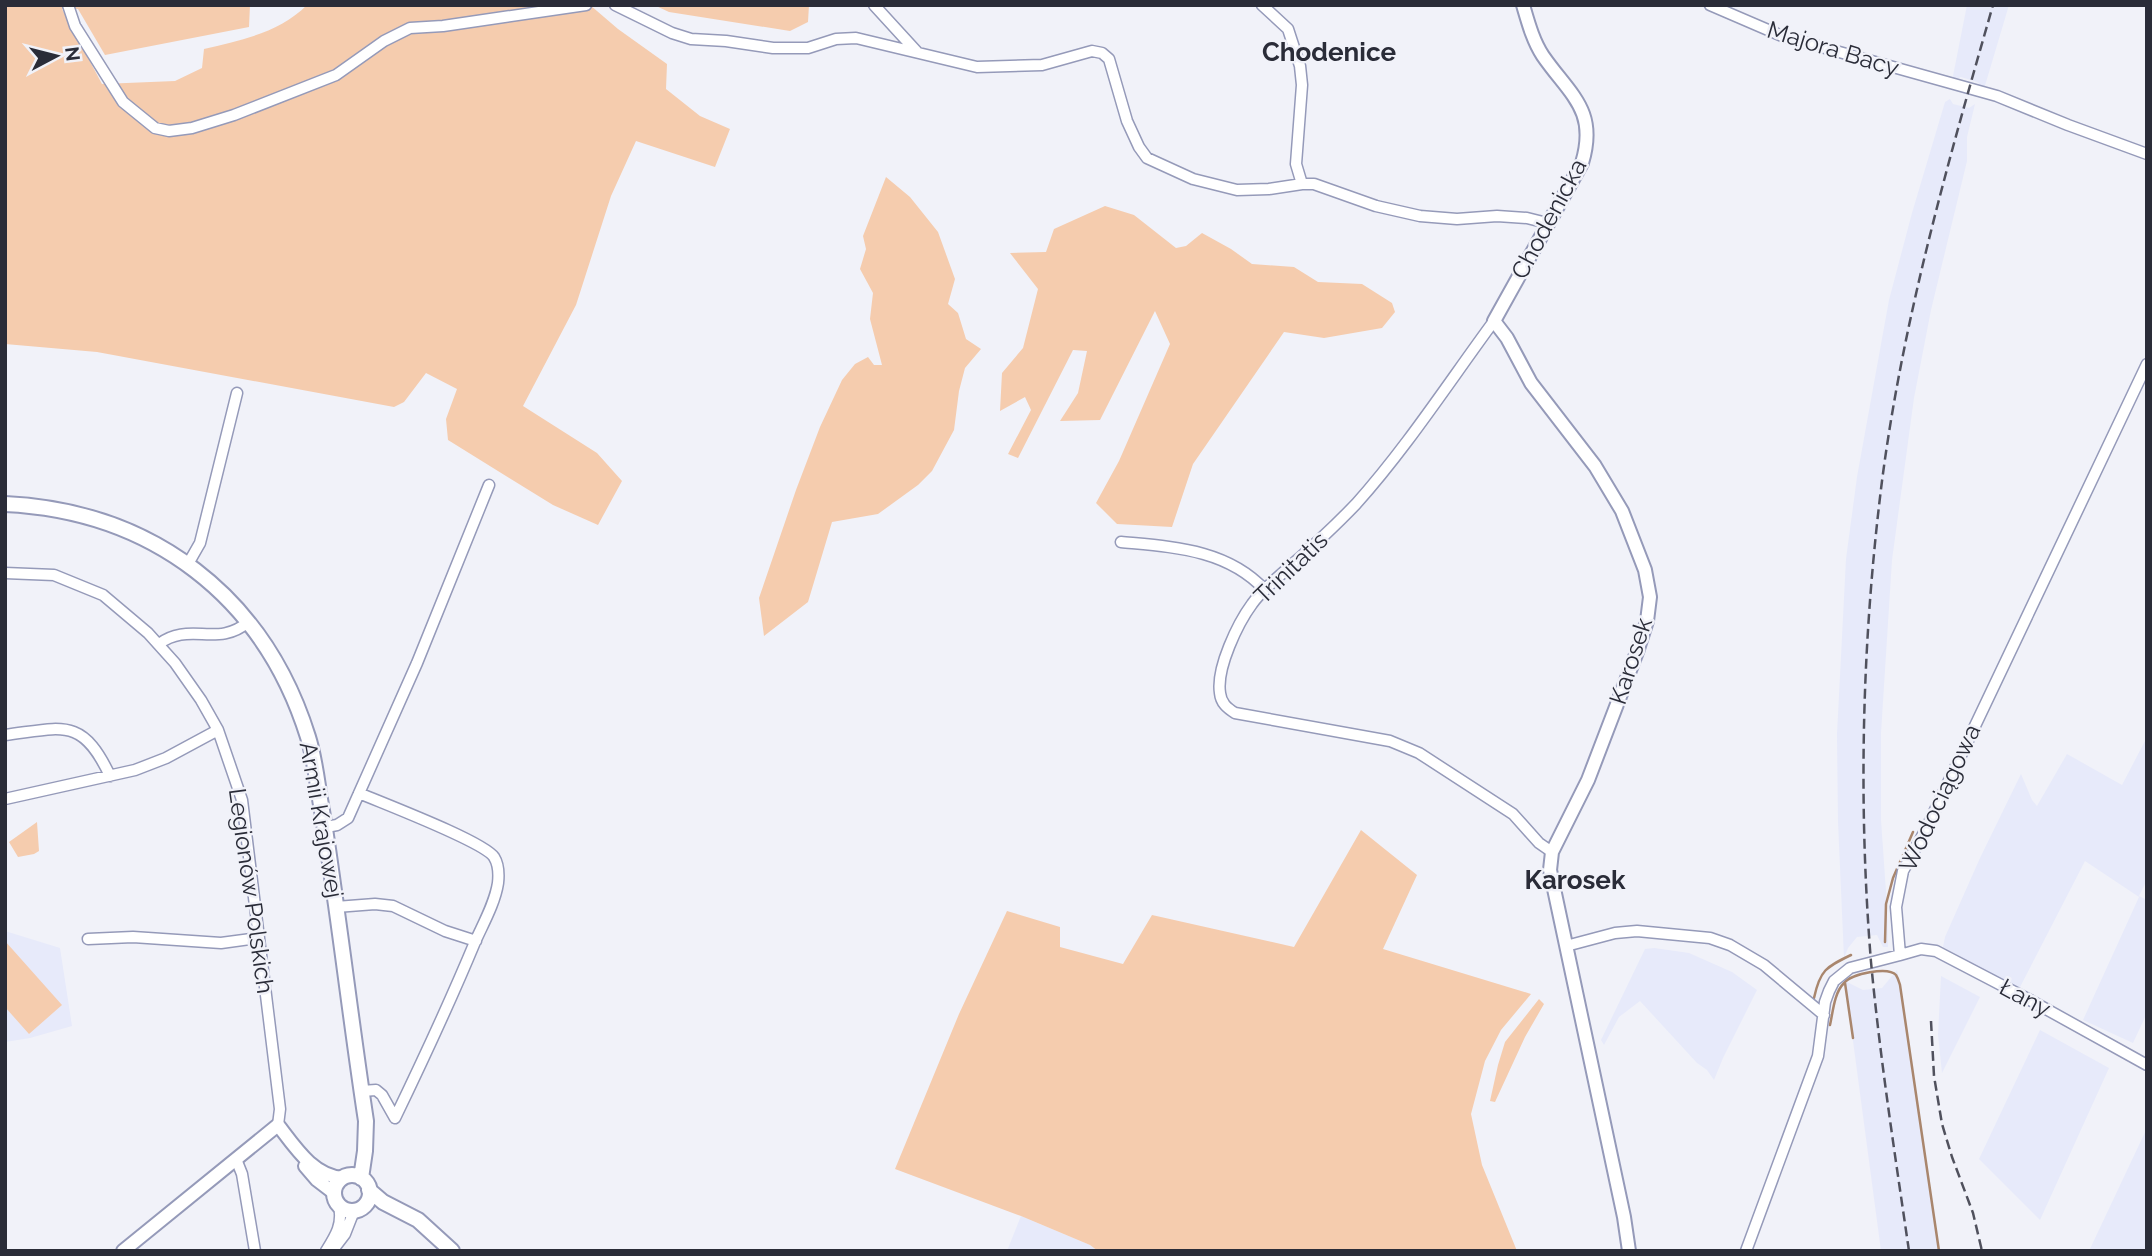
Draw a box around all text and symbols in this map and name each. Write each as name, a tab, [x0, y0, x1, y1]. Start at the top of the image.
street label: Majora Bacy	[1764, 15, 1903, 82]
north arrow	[21, 21, 91, 91]
district label: Chodenice	[1262, 37, 1396, 67]
text: N	[61, 45, 85, 62]
street label: Chodenicka	[1505, 154, 1592, 284]
street label: Trinitatis	[1248, 526, 1334, 610]
street label: Karosek	[1603, 614, 1658, 708]
street label: Wodociągowa	[1893, 719, 1986, 876]
street label: Armii Krajowej	[293, 740, 349, 900]
street label: Legionów Polskich	[223, 786, 280, 996]
district label: Karosek	[1525, 865, 1626, 895]
street label: Łany	[1995, 972, 2056, 1023]

